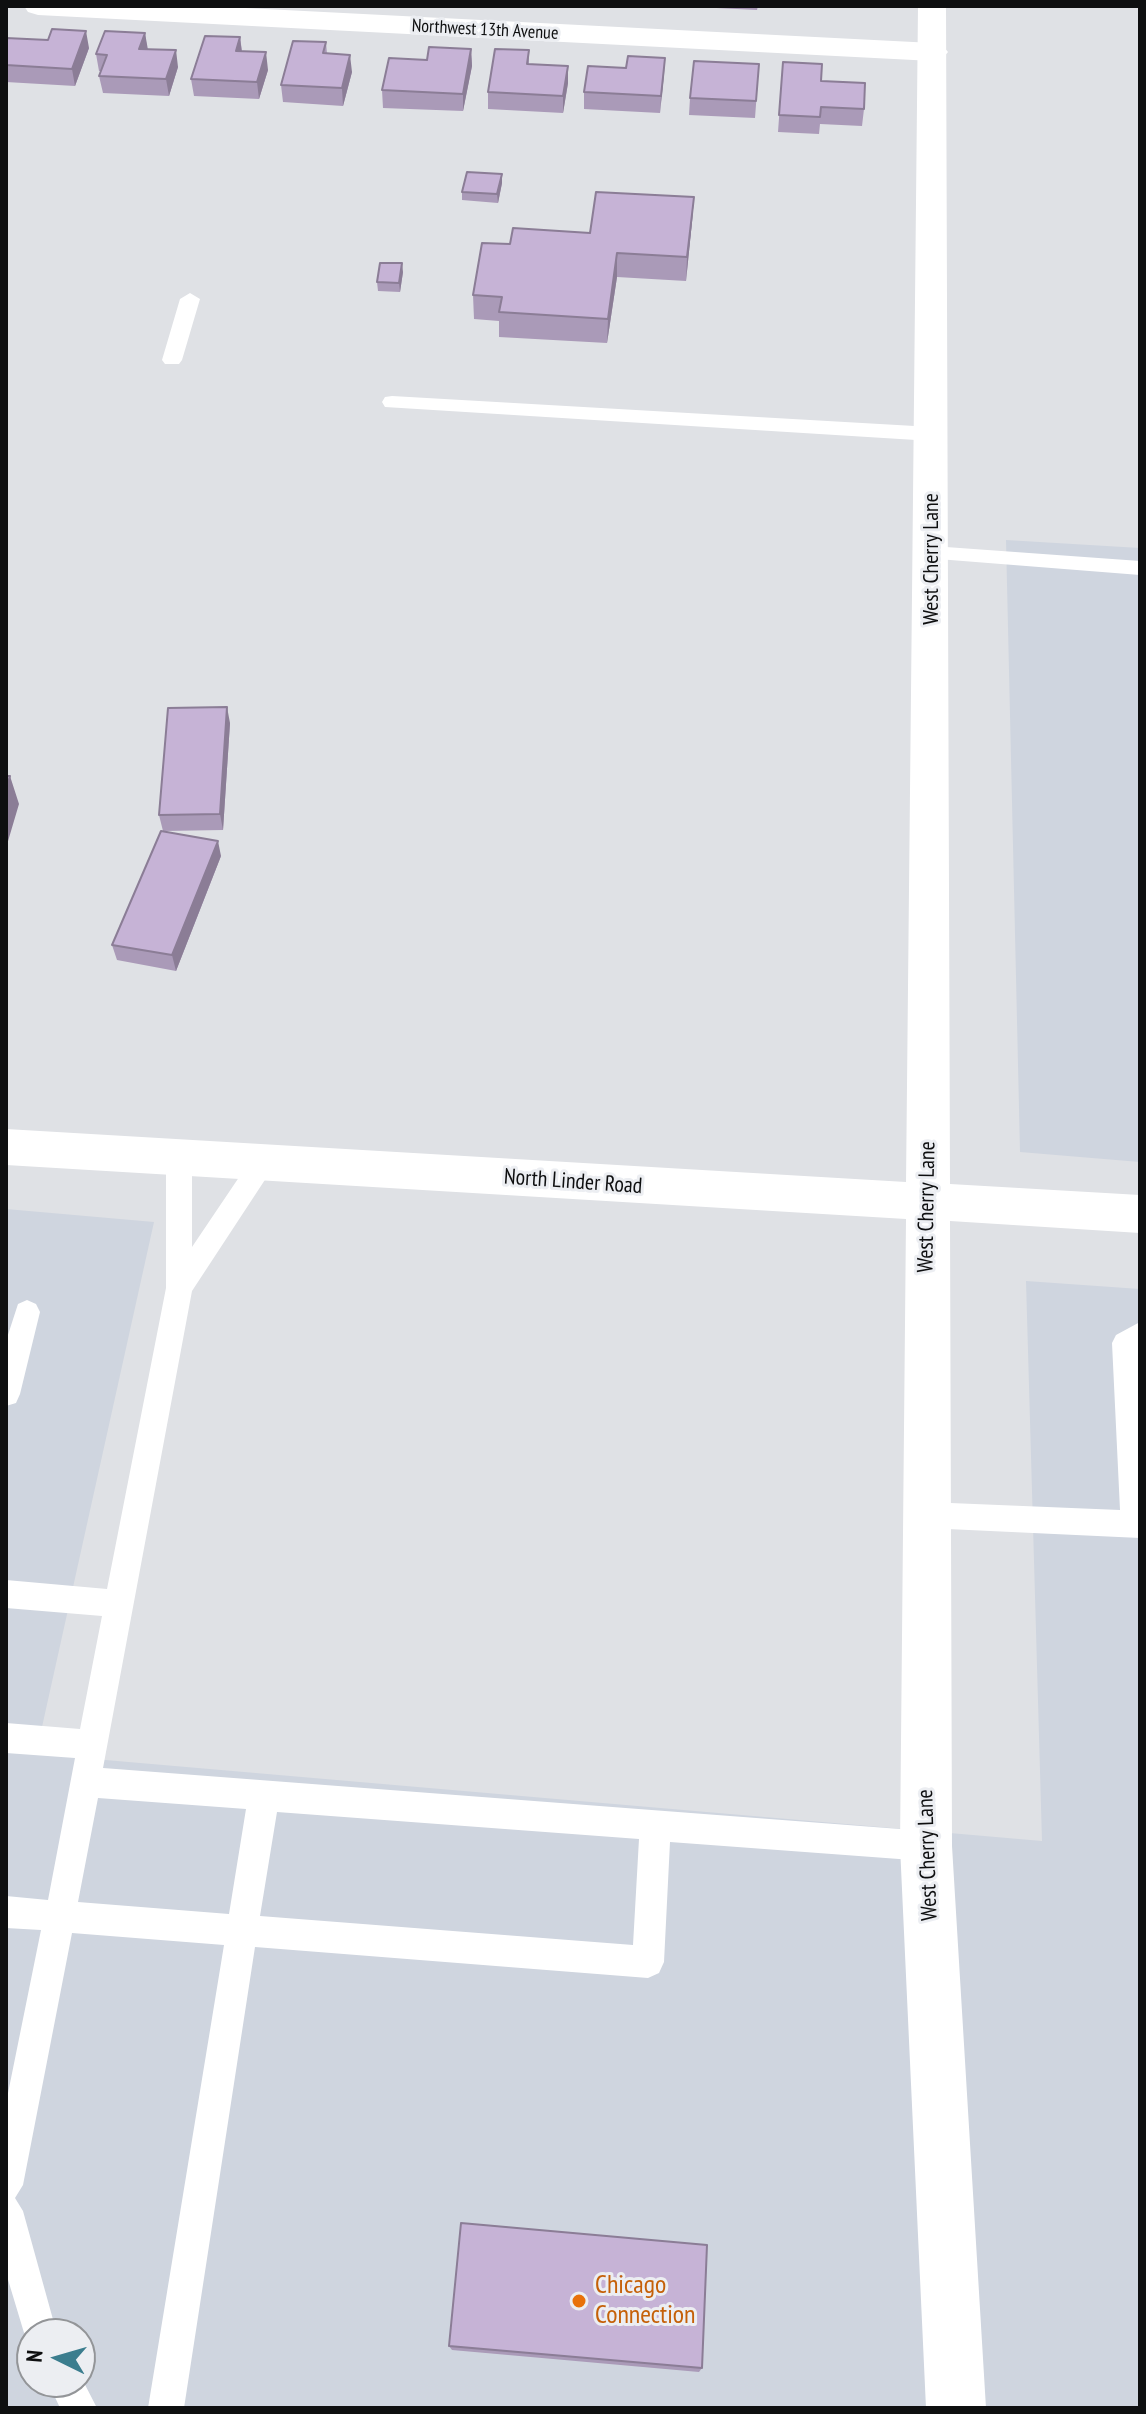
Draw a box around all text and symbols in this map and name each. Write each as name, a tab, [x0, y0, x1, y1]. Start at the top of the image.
street label: Northwest 13th Avenue	[411, 15, 559, 45]
street label: West Cherry Lane	[919, 493, 945, 625]
street label: West Cherry Lane	[913, 1141, 941, 1273]
street label: North Linder Road	[503, 1164, 643, 1200]
street label: West Cherry Lane	[913, 1789, 943, 1921]
place label: Chicago Connection	[595, 2270, 695, 2332]
marker: Chicago Connection	[570, 2292, 588, 2310]
north arrow	[16, 2318, 96, 2398]
text: N	[20, 2349, 49, 2363]

